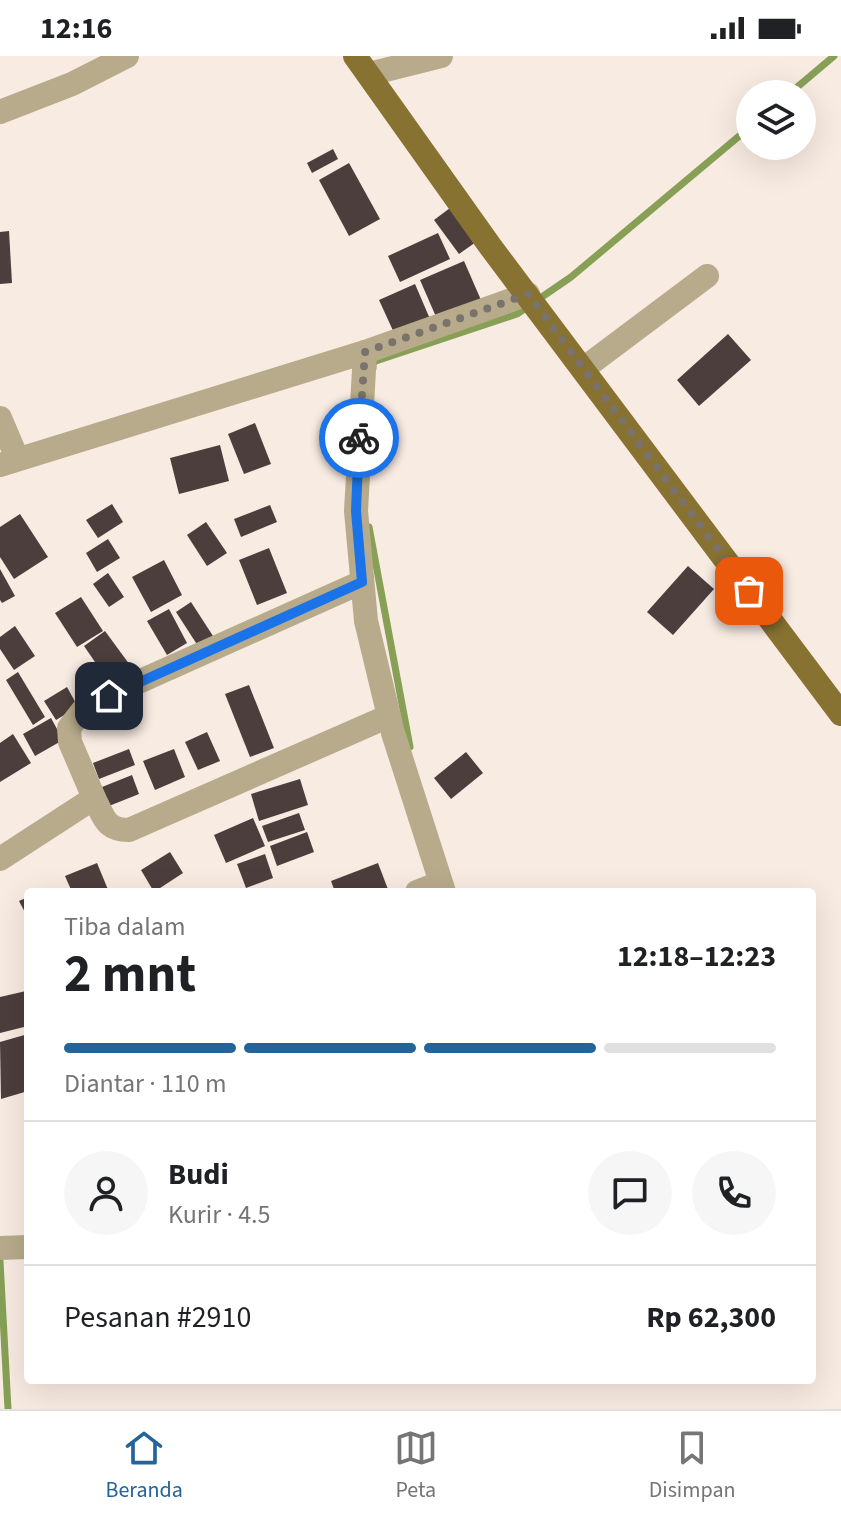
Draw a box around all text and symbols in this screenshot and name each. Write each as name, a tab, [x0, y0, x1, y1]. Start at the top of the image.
text: 12:16	[40, 7, 112, 50]
map controls	[736, 80, 816, 160]
button: layers	[736, 80, 816, 160]
courier	[319, 398, 399, 478]
icon: bike	[337, 416, 381, 460]
pin	[715, 557, 783, 625]
icon: bag	[727, 569, 771, 613]
pin	[75, 662, 143, 730]
icon: home	[87, 674, 131, 718]
text: Tiba dalam	[64, 908, 185, 945]
text: 12:18–12:23	[617, 935, 776, 978]
text: 2 mnt	[64, 938, 196, 1012]
text: Diantar · 110 m	[64, 1065, 226, 1102]
button: person	[64, 1151, 148, 1235]
button: chat	[588, 1151, 672, 1235]
button: phone	[692, 1151, 776, 1235]
text: Budi	[168, 1153, 229, 1196]
text: Kurir · 4.5	[168, 1196, 270, 1233]
text: Pesanan #2910	[64, 1296, 251, 1339]
text: Rp 62,300	[646, 1296, 776, 1339]
tab: Beranda	[105, 1426, 183, 1506]
tab: Peta	[394, 1426, 438, 1506]
tab: Disimpan	[649, 1426, 736, 1506]

